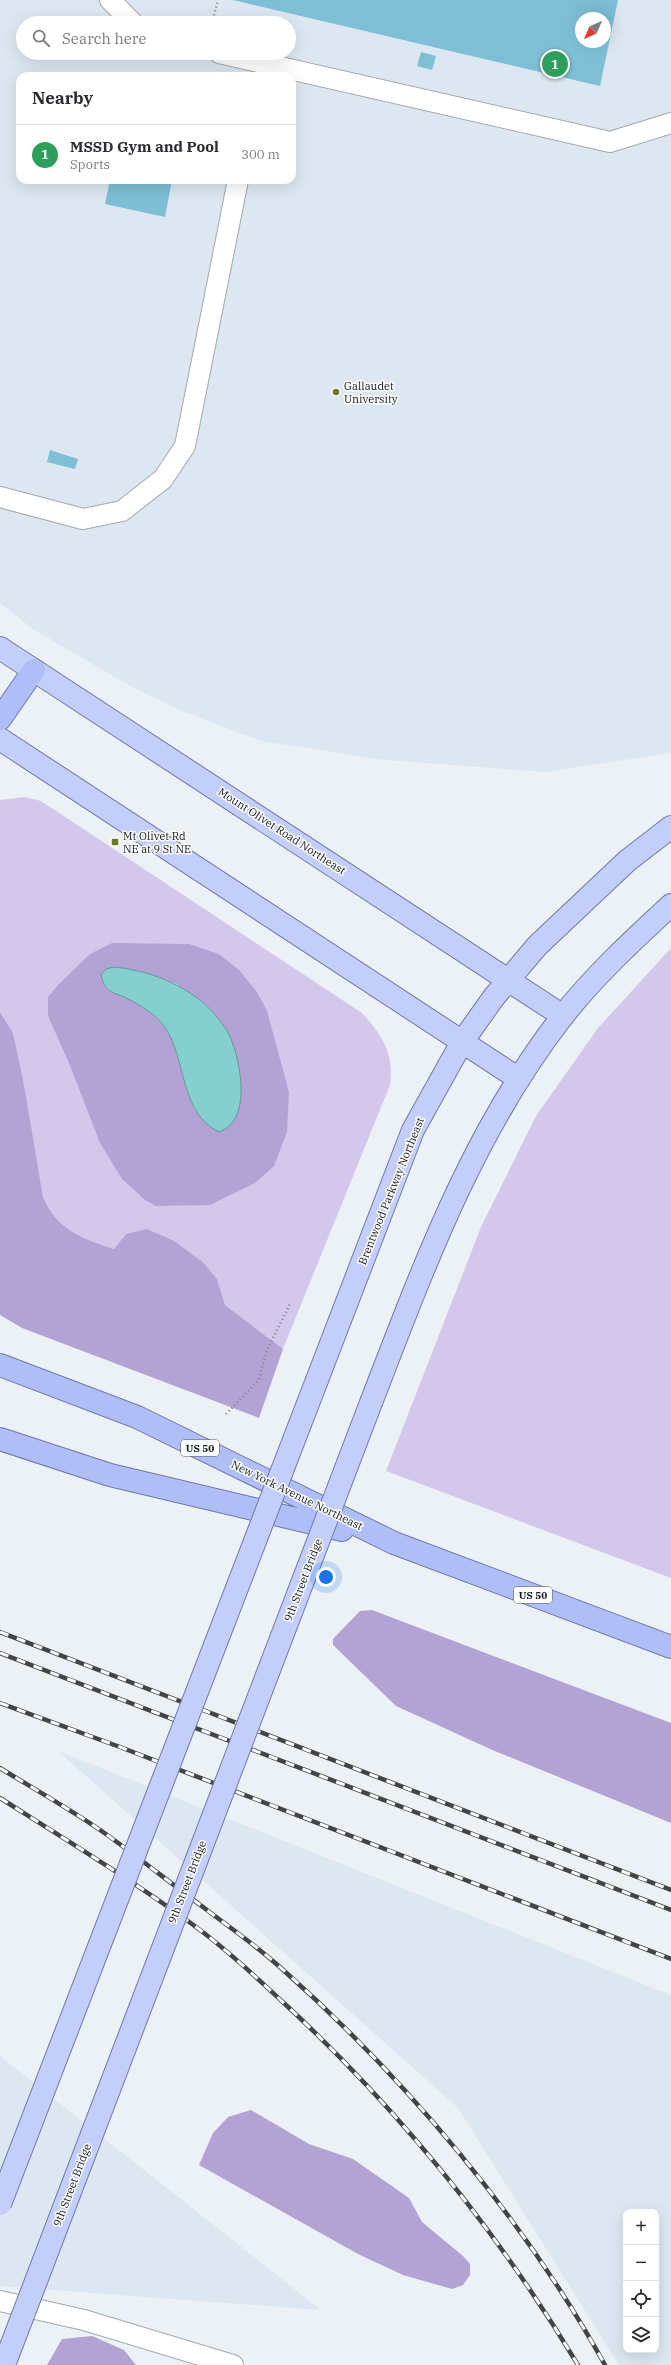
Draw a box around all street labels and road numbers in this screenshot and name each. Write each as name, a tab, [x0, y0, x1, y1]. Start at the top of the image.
street label: Mount Olivet Road Northeast	[216, 784, 348, 878]
street label: Brentwood Parkway Northeast	[355, 1115, 427, 1267]
road number: US 50	[181, 1440, 219, 1456]
street label: New York Avenue Northeast	[229, 1457, 365, 1533]
street label: 9th Street Bridge	[281, 1537, 325, 1623]
road number: US 50	[514, 1587, 552, 1603]
street label: 9th Street Bridge	[165, 1839, 209, 1925]
street label: 9th Street Bridge	[50, 2142, 94, 2228]

